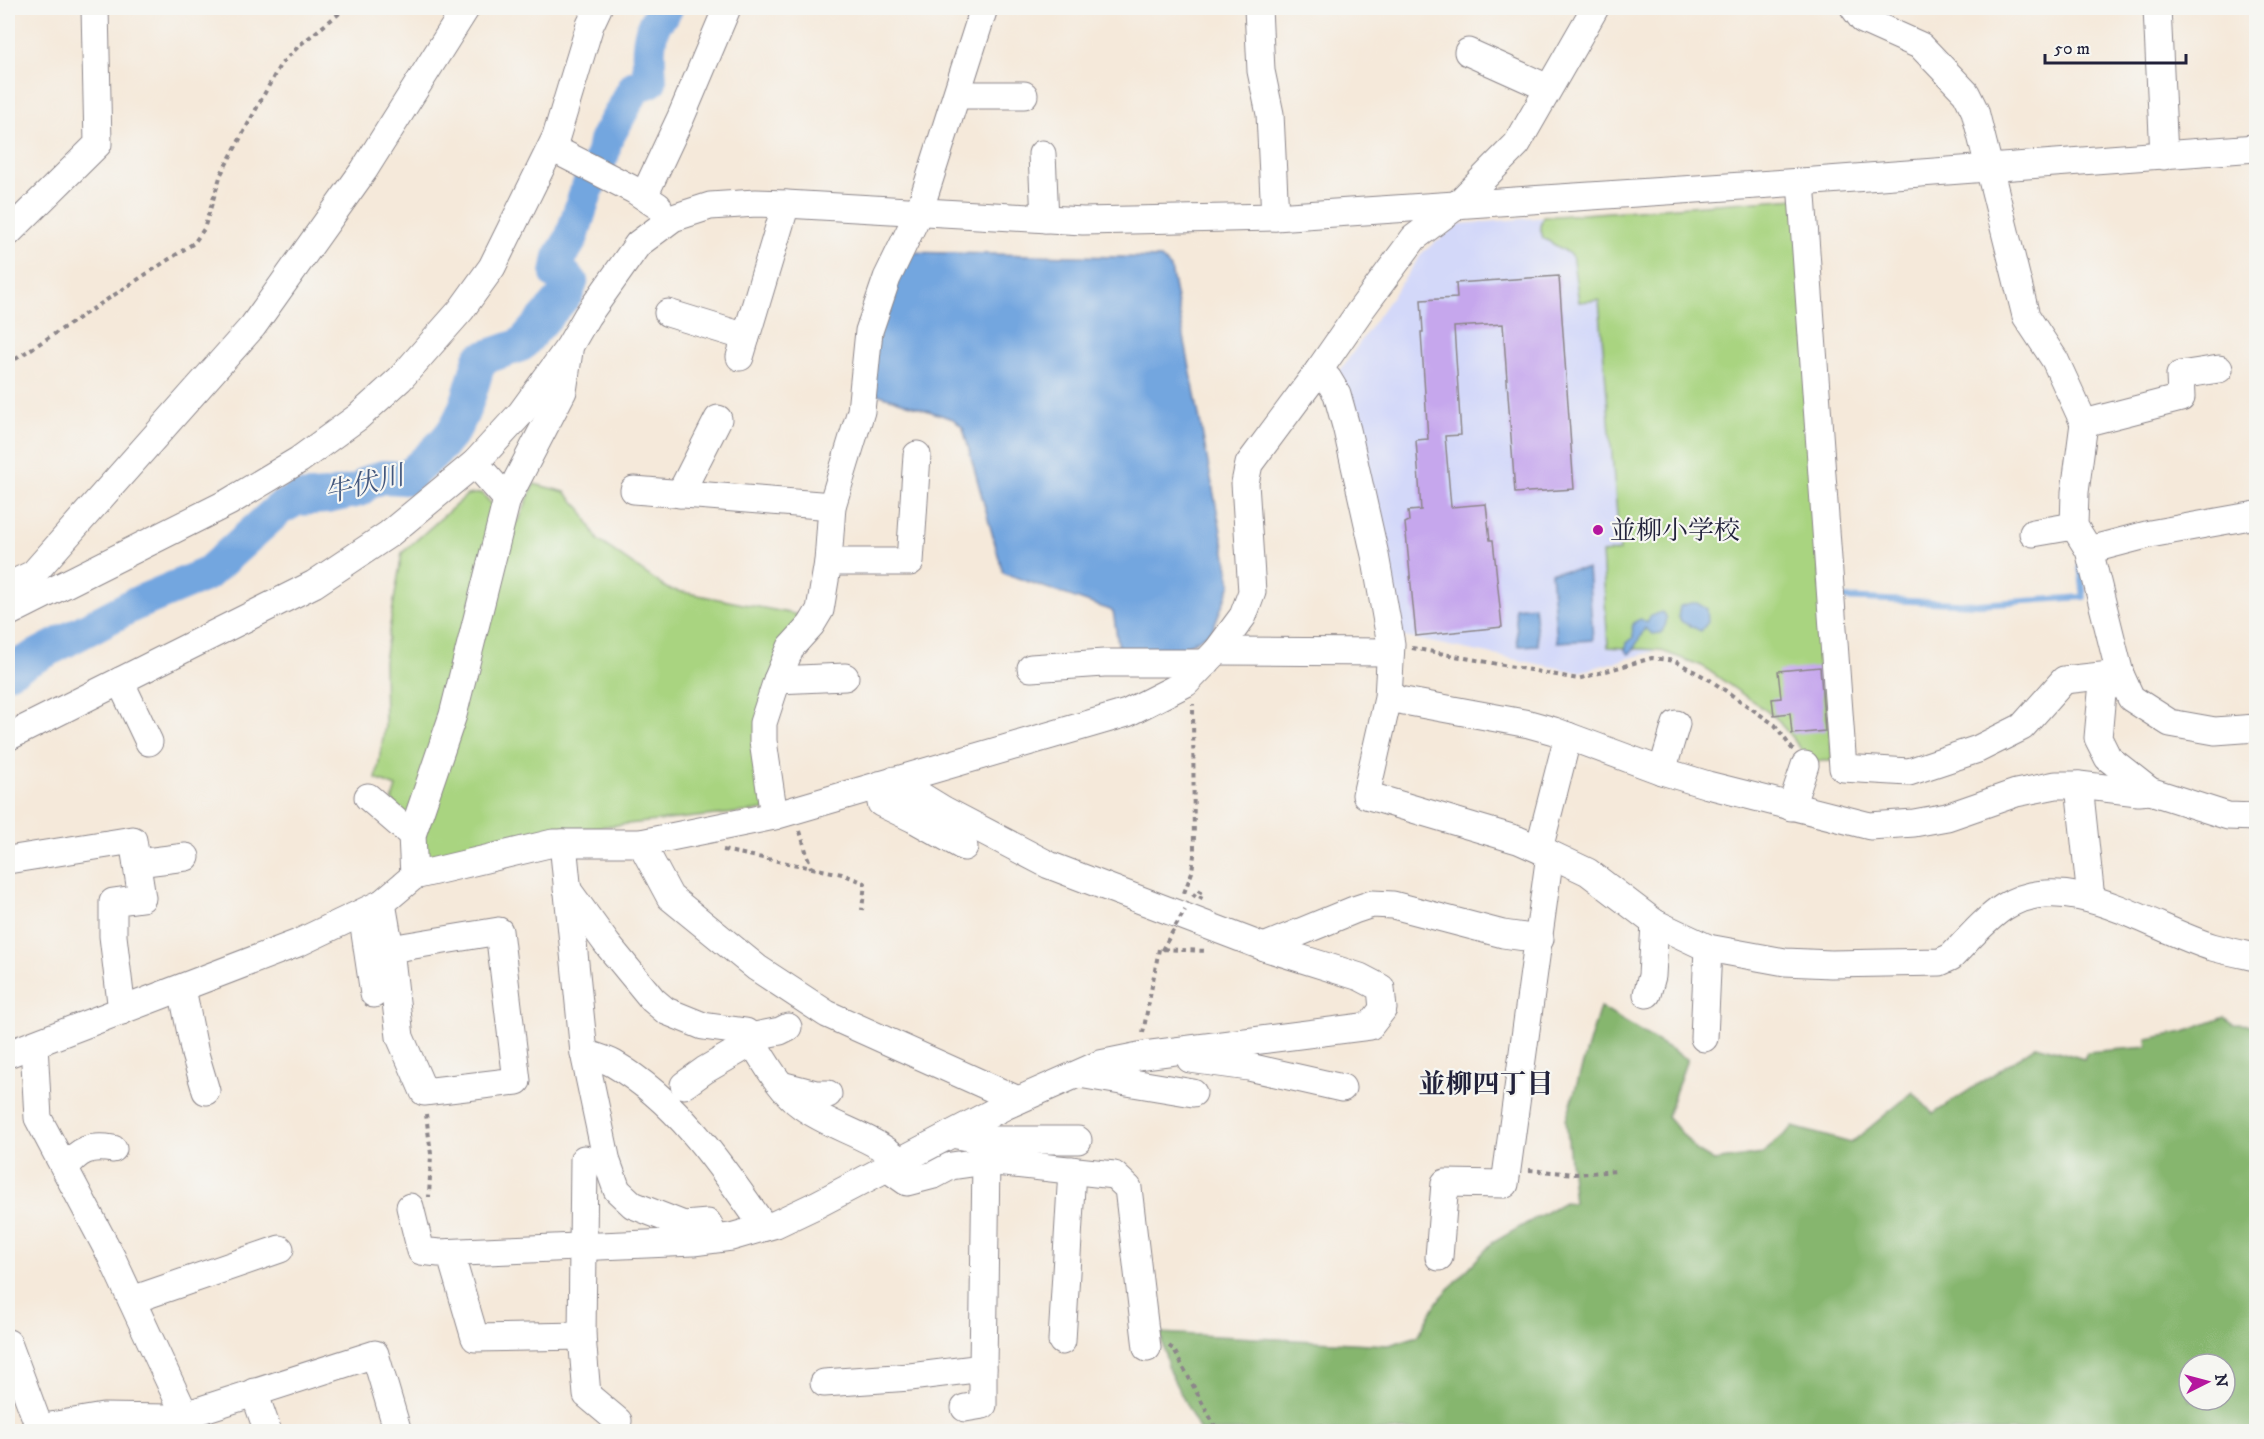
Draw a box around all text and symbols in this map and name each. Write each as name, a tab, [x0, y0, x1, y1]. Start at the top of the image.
scale bar	[2045, 27, 2186, 65]
text: 50 m	[2054, 38, 2090, 60]
water label: 牛伏川	[321, 458, 411, 511]
place label: 並柳小学校	[1610, 515, 1740, 548]
marker: 並柳小学校	[1591, 523, 1605, 537]
district label: 並柳四丁目	[1419, 1068, 1554, 1102]
north arrow	[2177, 1352, 2237, 1412]
text: N	[2210, 1373, 2232, 1388]

